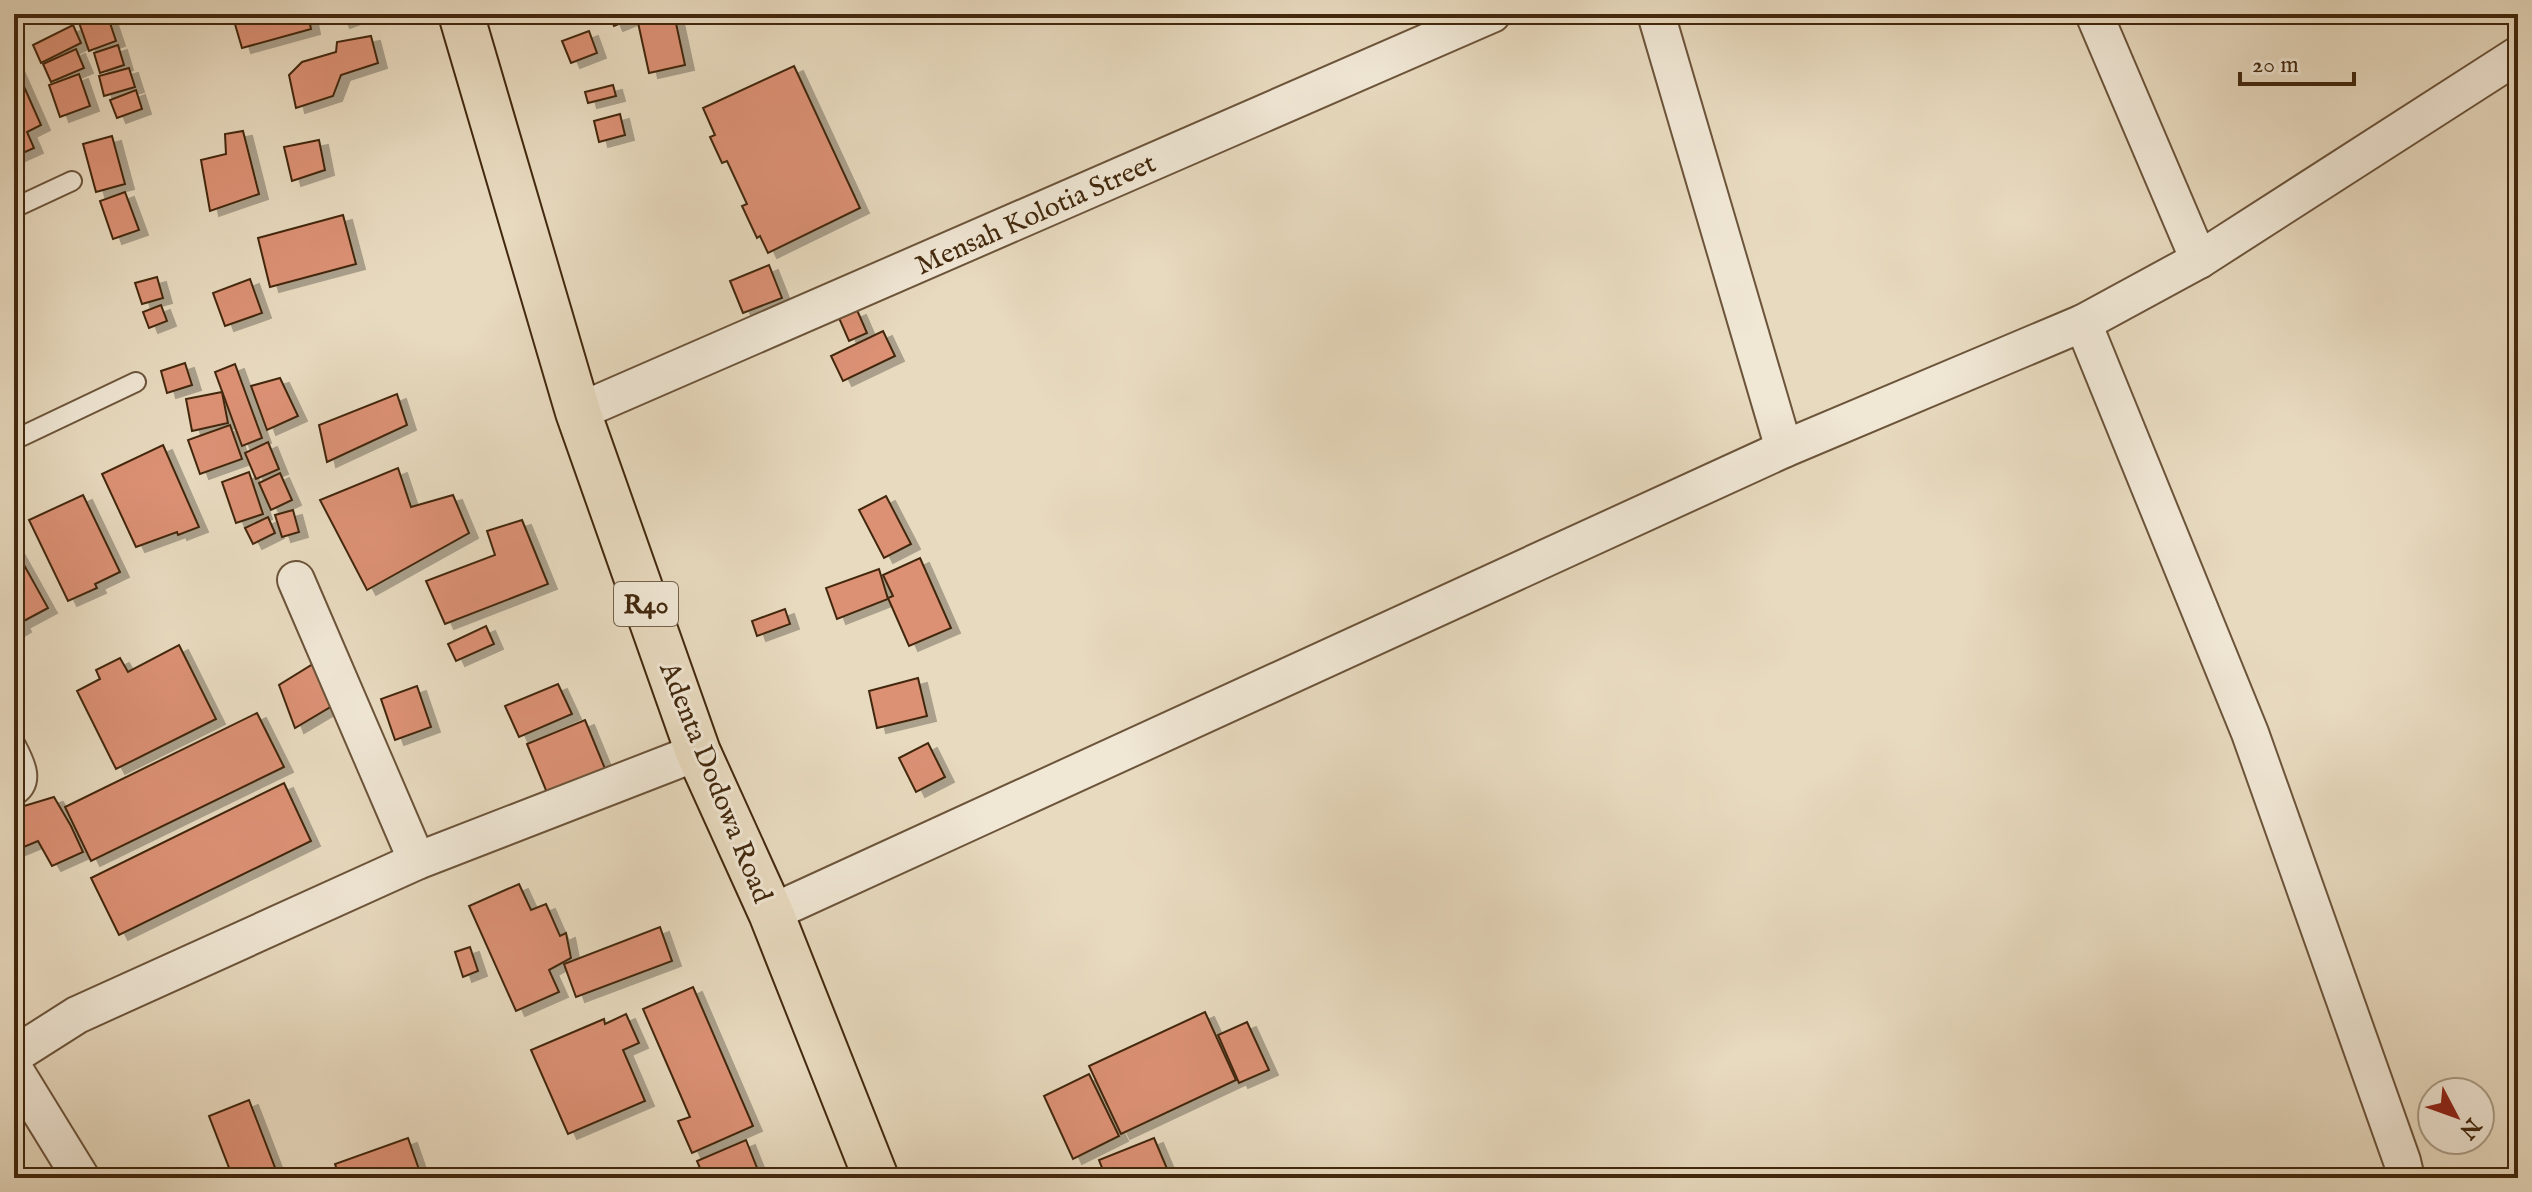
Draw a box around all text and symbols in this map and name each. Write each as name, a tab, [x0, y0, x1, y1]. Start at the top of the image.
scale bar	[2240, 36, 2354, 86]
text: 20 m	[2252, 50, 2299, 81]
street label: Mensah Kolotia Street	[910, 146, 1162, 284]
road number: R40	[614, 582, 678, 626]
street label: Adenta Dodowa Road	[650, 657, 779, 908]
north arrow	[2416, 1076, 2496, 1156]
text: N	[2453, 1111, 2487, 1144]

